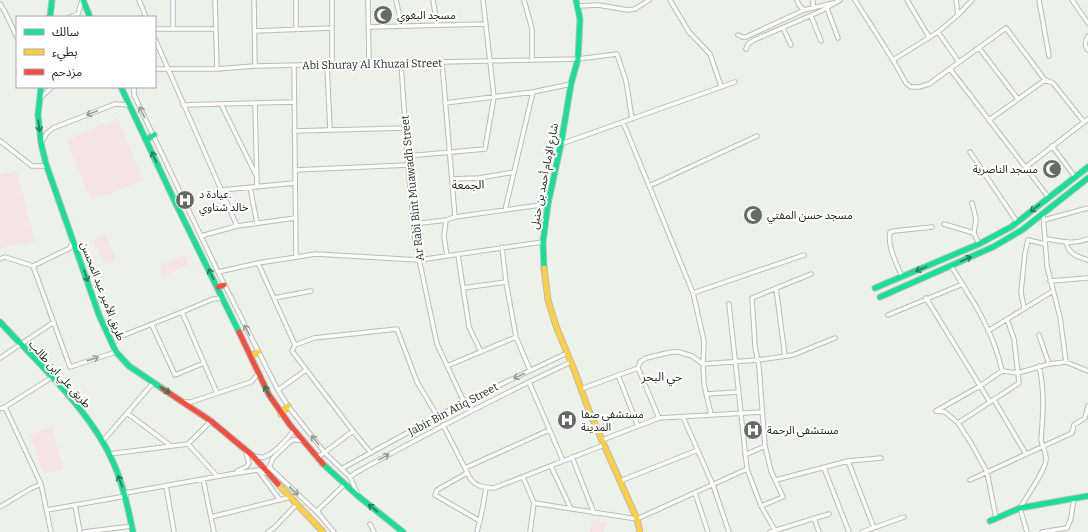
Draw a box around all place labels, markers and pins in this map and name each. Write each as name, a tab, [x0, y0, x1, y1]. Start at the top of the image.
mosque icon: مسجد البغوي	[372, 4, 394, 26]
place label: مسجد البغوي	[397, 9, 456, 25]
mosque icon: مسجد الناصرية	[1041, 158, 1063, 180]
place label: مسجد الناصرية	[973, 163, 1038, 176]
place label: عيادة د. خالد شناوي	[199, 188, 249, 217]
hospital icon: عيادة د. خالد شناوي	[174, 189, 196, 211]
mosque icon: مسجد حسن المفتي	[742, 204, 764, 226]
place label: مسجد حسن المفتي	[767, 209, 853, 225]
place label: مستشفی صفا المدینة	[581, 408, 644, 434]
hospital icon: مستشفی صفا المدینة	[556, 409, 578, 431]
hospital icon: مستشفى الرحمة	[742, 419, 764, 441]
place label: مستشفى الرحمة	[767, 424, 839, 437]

